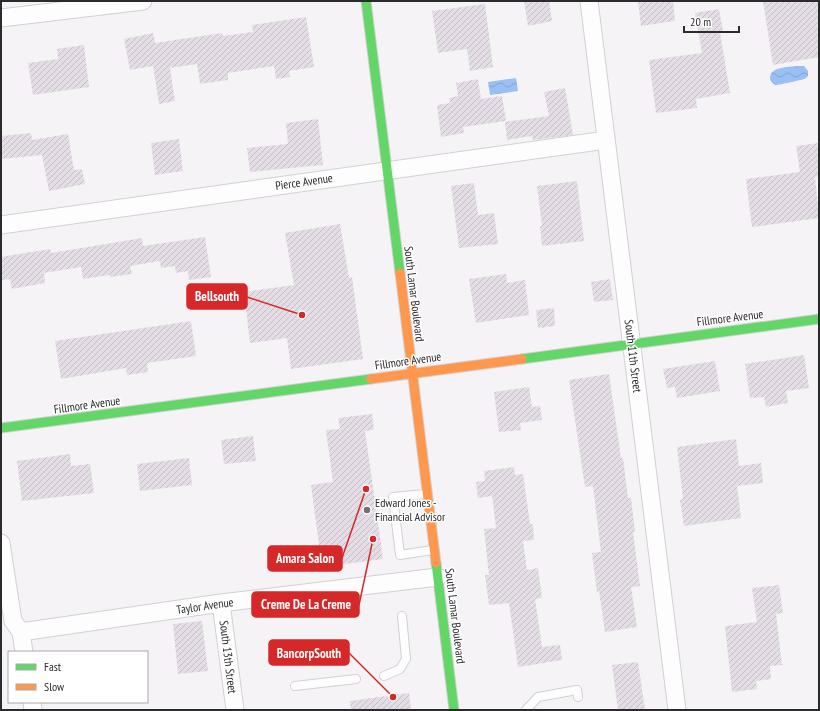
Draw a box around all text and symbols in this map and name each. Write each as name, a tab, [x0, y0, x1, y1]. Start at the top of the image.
scale bar	[684, 8, 739, 34]
text: 20 m	[690, 14, 711, 29]
street label: Pierce Avenue	[274, 170, 334, 193]
street label: South Lamar Boulevard	[401, 245, 428, 343]
callout: Bellsouth	[187, 284, 247, 309]
text: Bellsouth	[195, 288, 239, 305]
street label: Fillmore Avenue	[696, 306, 764, 329]
street label: South 11th Street	[622, 319, 645, 394]
street label: Fillmore Avenue	[374, 348, 442, 373]
street label: Fillmore Avenue	[53, 392, 121, 417]
place label: Edward Jones - Financial Advisor	[375, 495, 446, 524]
marker: Edward Jones - Financial Advisor	[362, 505, 372, 515]
callout: Amara Salon	[268, 546, 342, 571]
text: Amara Salon	[275, 550, 334, 567]
street label: South Lamar Boulevard	[442, 567, 469, 665]
callout: Creme De La Creme	[252, 592, 359, 617]
street label: Taylor Avenue	[175, 594, 234, 617]
text: Creme De La Creme	[261, 596, 351, 613]
street label: South 13th Street	[217, 620, 240, 695]
callout: BancorpSouth	[269, 640, 349, 665]
text: BancorpSouth	[277, 645, 341, 662]
legend	[8, 651, 148, 703]
text: Fast	[44, 659, 62, 674]
text: Slow	[44, 679, 65, 694]

